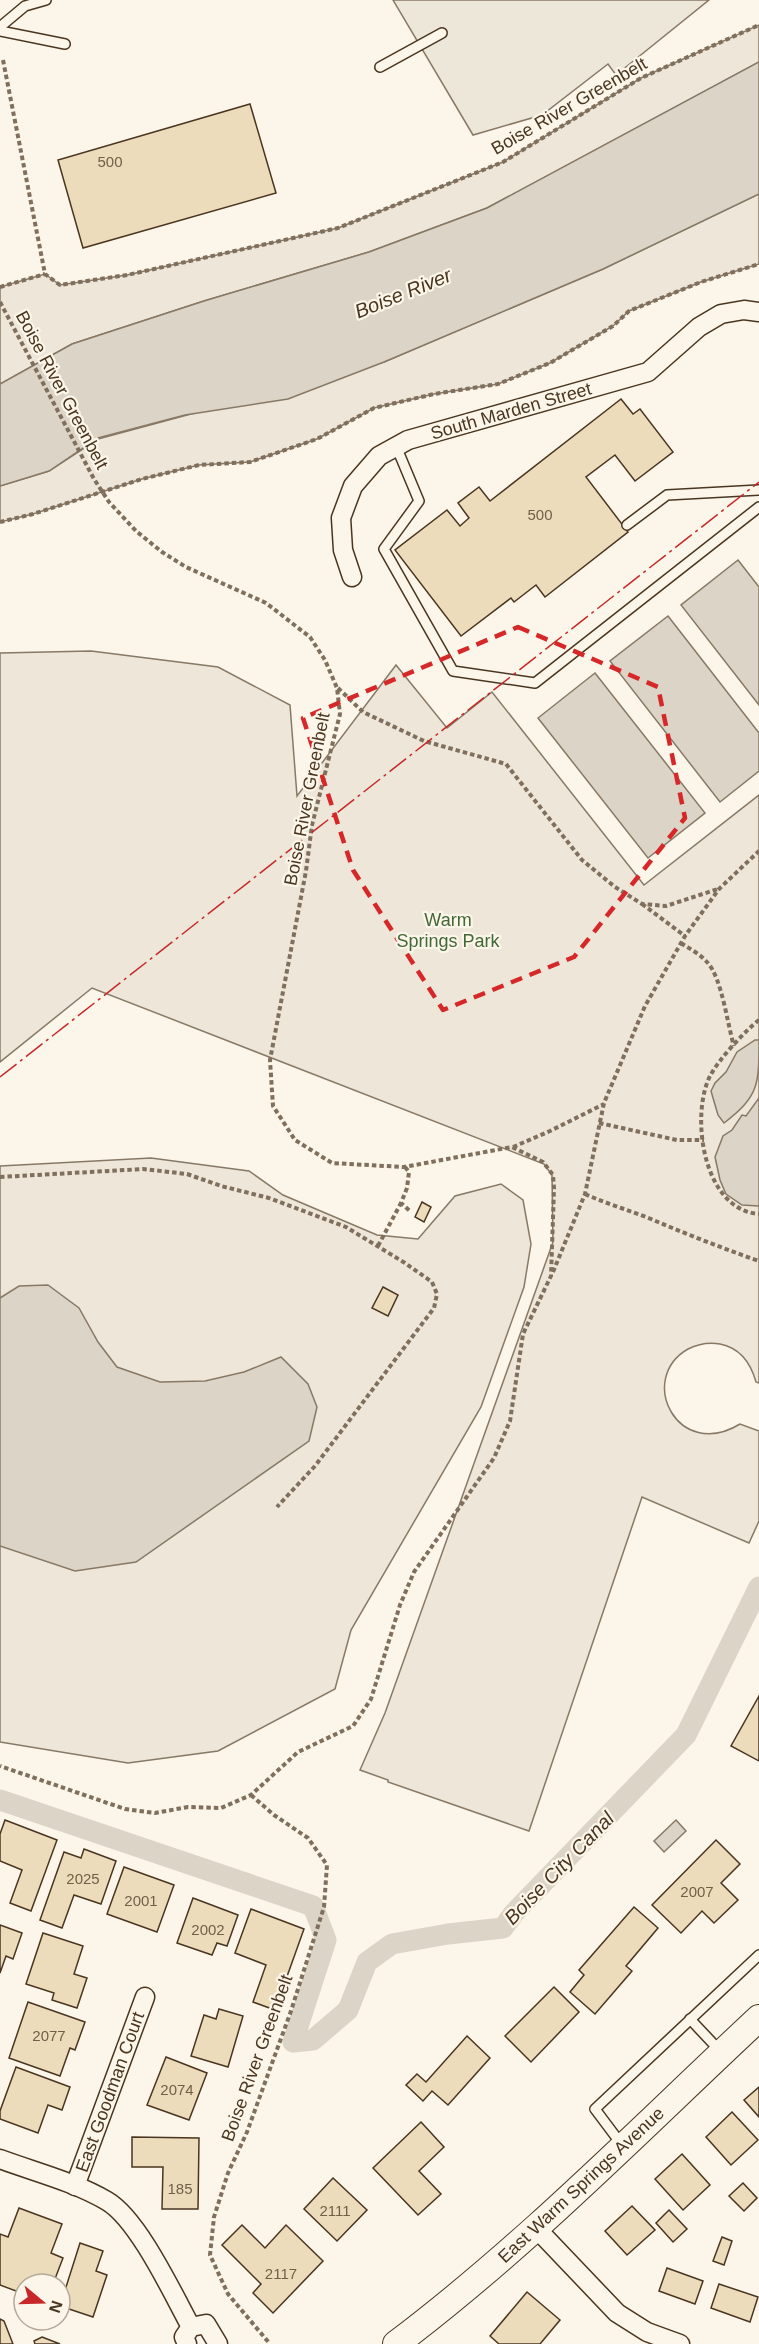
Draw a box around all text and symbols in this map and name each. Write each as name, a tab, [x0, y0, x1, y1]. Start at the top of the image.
street label: Boise River Greenbelt	[488, 53, 650, 159]
house number: 500	[97, 153, 123, 170]
water label: Boise River	[351, 263, 456, 322]
street label: Boise River Greenbelt	[12, 308, 112, 472]
street label: South Marden Street	[428, 378, 594, 444]
house number: 500	[527, 506, 553, 523]
street label: Boise River Greenbelt	[280, 711, 334, 887]
park label: Warm Springs Park	[396, 910, 501, 951]
water label: Boise City Canal	[500, 1807, 619, 1929]
house number: 2025	[66, 1870, 100, 1887]
house number: 2007	[680, 1883, 714, 1900]
house number: 2001	[124, 1892, 158, 1909]
house number: 2002	[191, 1921, 225, 1938]
street label: Boise River Greenbelt	[217, 1972, 297, 2144]
street label: East Goodman Court	[72, 2009, 148, 2175]
house number: 2077	[32, 2027, 66, 2044]
house number: 2074	[160, 2081, 194, 2098]
street label: East Warm Springs Avenue	[494, 2103, 668, 2267]
house number: 185	[167, 2180, 193, 2197]
house number: 2111	[319, 2202, 351, 2219]
house number: 2117	[265, 2265, 297, 2282]
north arrow	[12, 2272, 72, 2332]
text: N	[46, 2298, 66, 2315]

